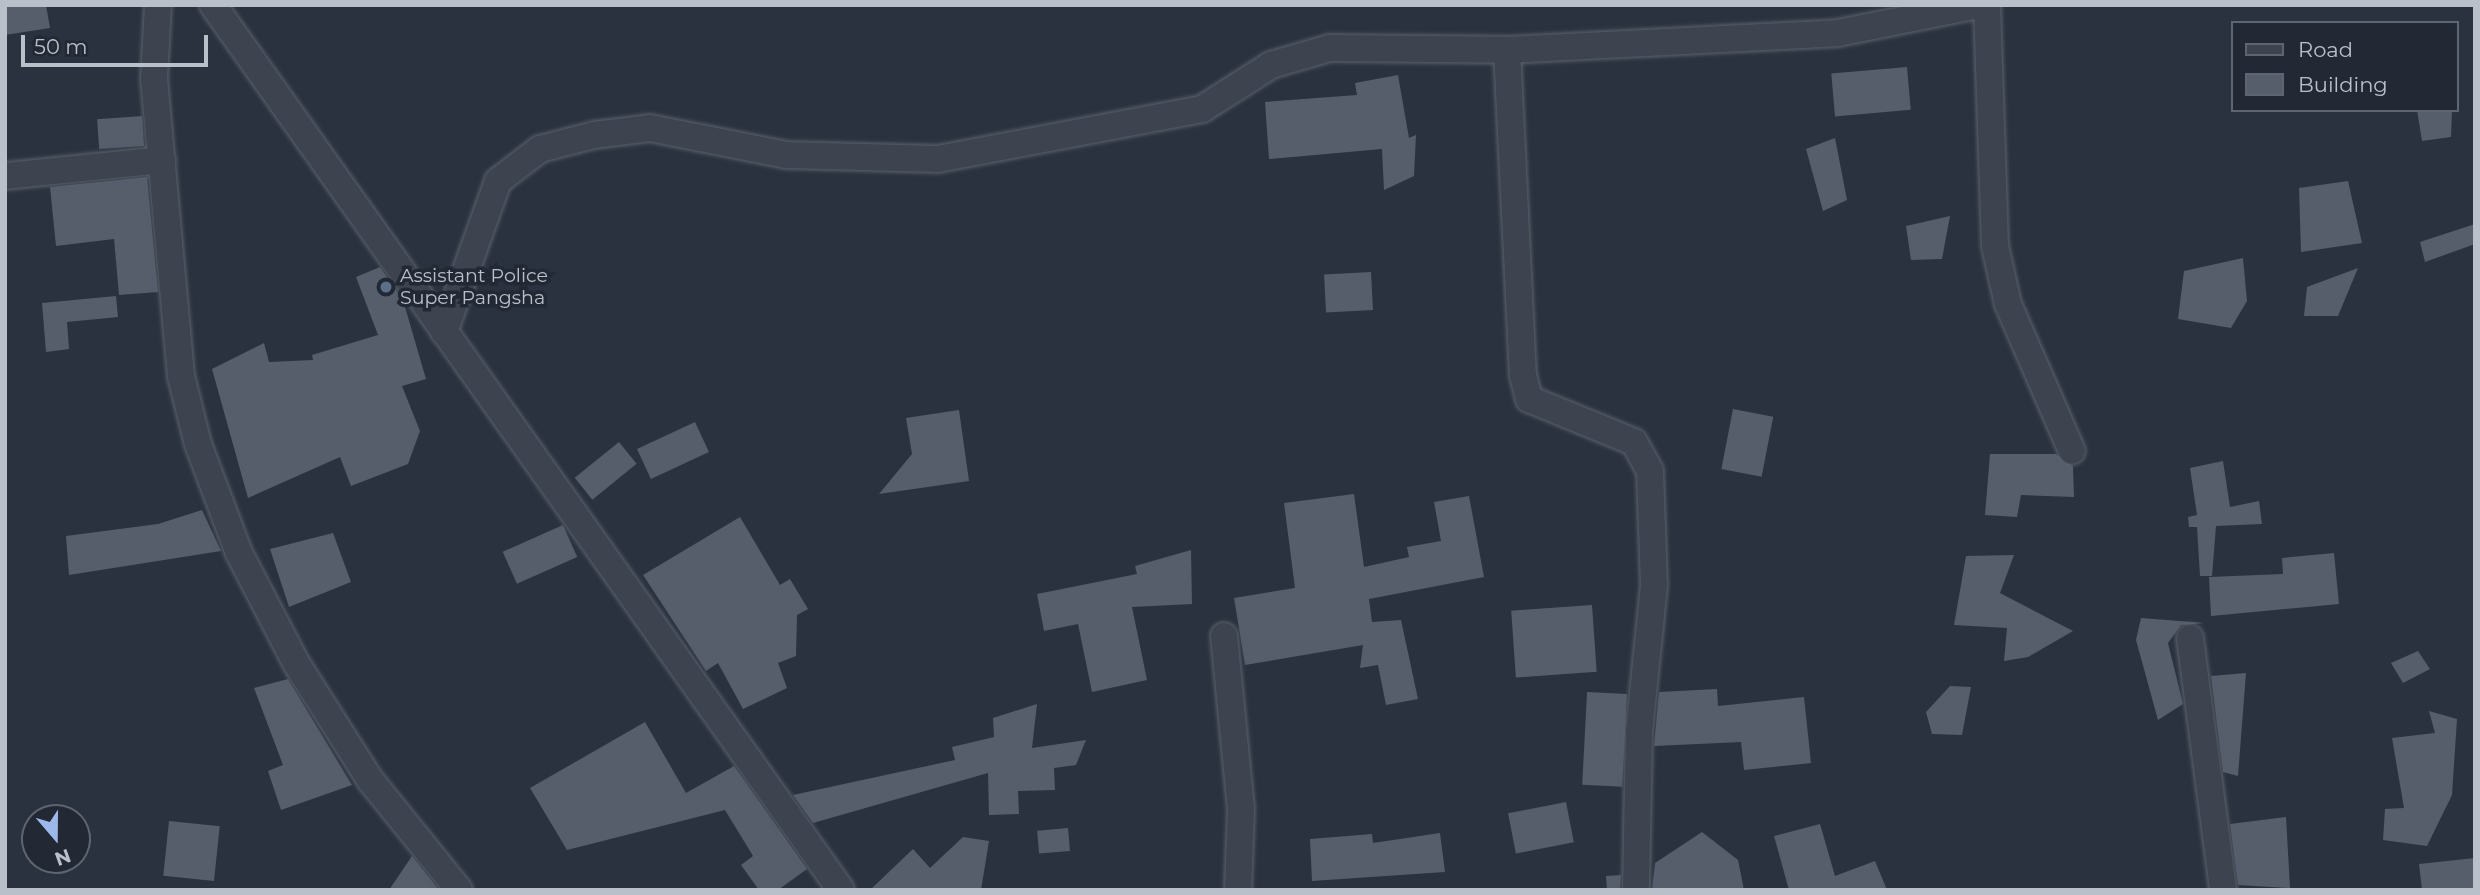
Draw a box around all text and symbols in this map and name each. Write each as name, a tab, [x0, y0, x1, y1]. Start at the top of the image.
scale bar	[24, 21, 212, 65]
legend	[2232, 21, 2459, 112]
text: 50 m	[34, 34, 88, 59]
text: Road	[2298, 37, 2353, 62]
text: Building	[2298, 72, 2388, 97]
place label: Assistant Police Super Pangsha	[400, 265, 548, 309]
marker: Assistant Police Super Pangsha	[378, 279, 394, 295]
north arrow	[21, 804, 91, 874]
text: N	[52, 844, 74, 871]

